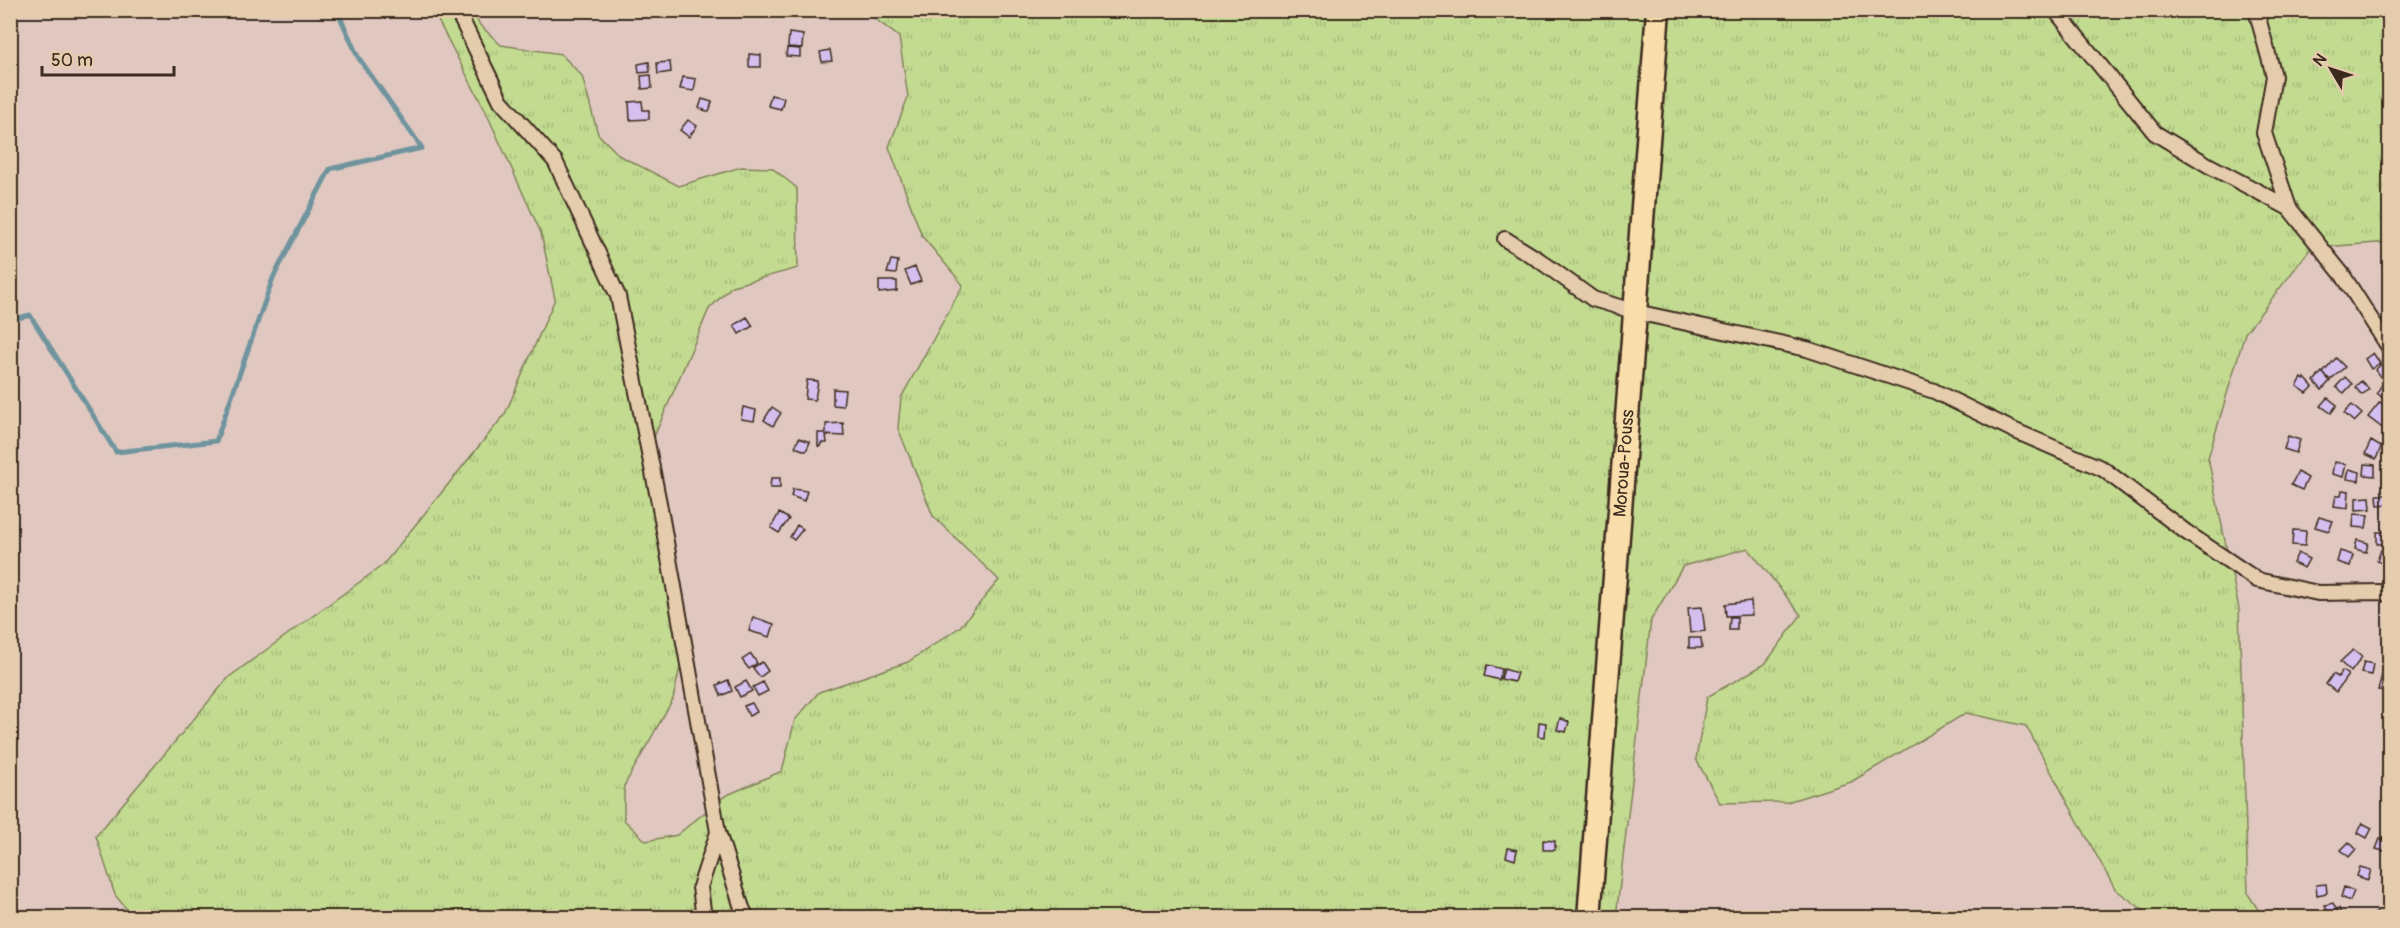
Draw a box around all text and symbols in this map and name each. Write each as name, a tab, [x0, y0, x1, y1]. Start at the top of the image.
scale bar	[42, 39, 174, 77]
north arrow	[2301, 39, 2361, 99]
text: 50 m	[51, 49, 93, 72]
text: N	[2309, 50, 2331, 71]
street label: Moroua-Pouss	[1608, 409, 1639, 518]

